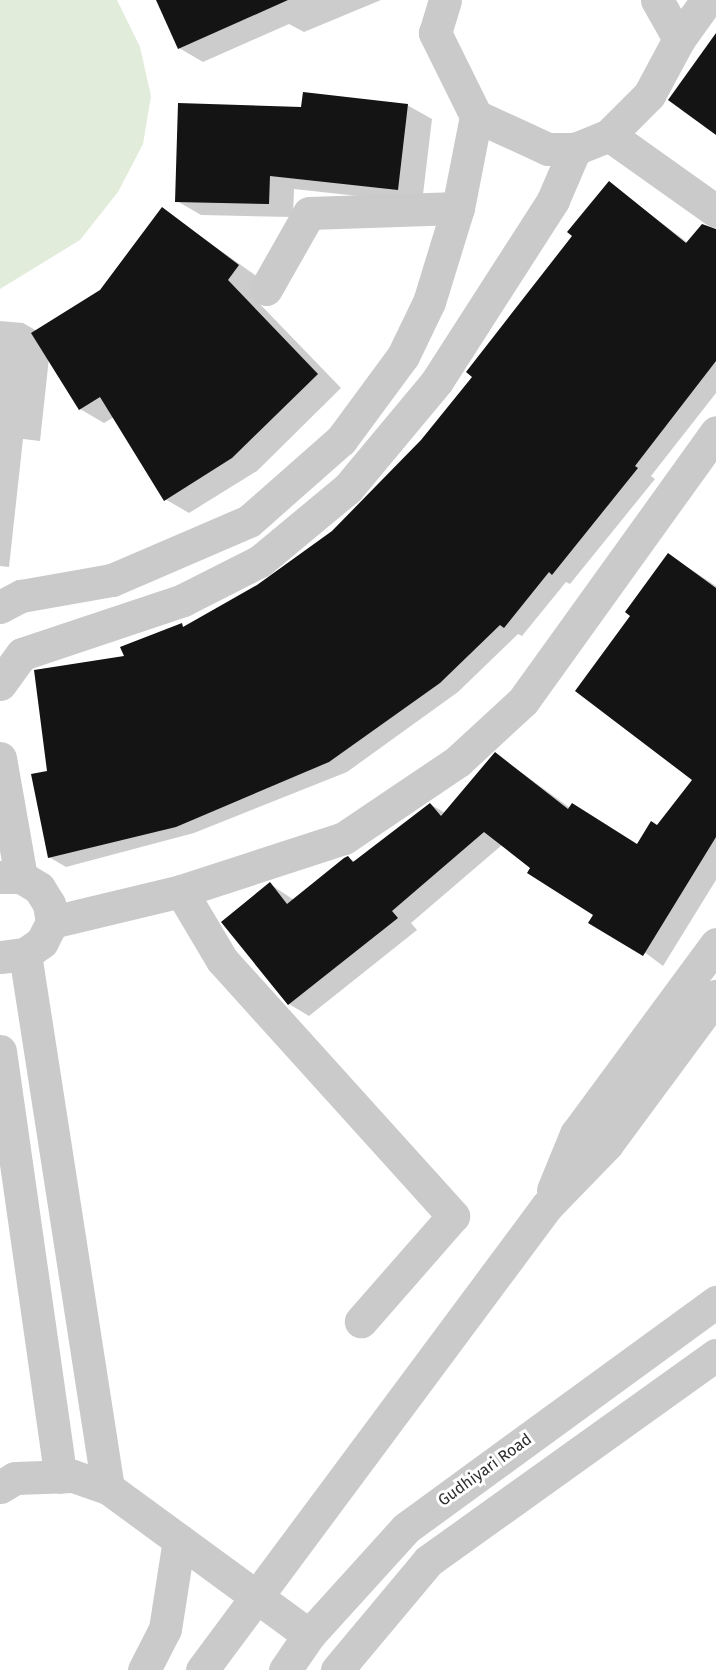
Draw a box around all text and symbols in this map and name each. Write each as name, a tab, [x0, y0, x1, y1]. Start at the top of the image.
street label: Gudhiyari Road	[434, 1430, 536, 1510]

